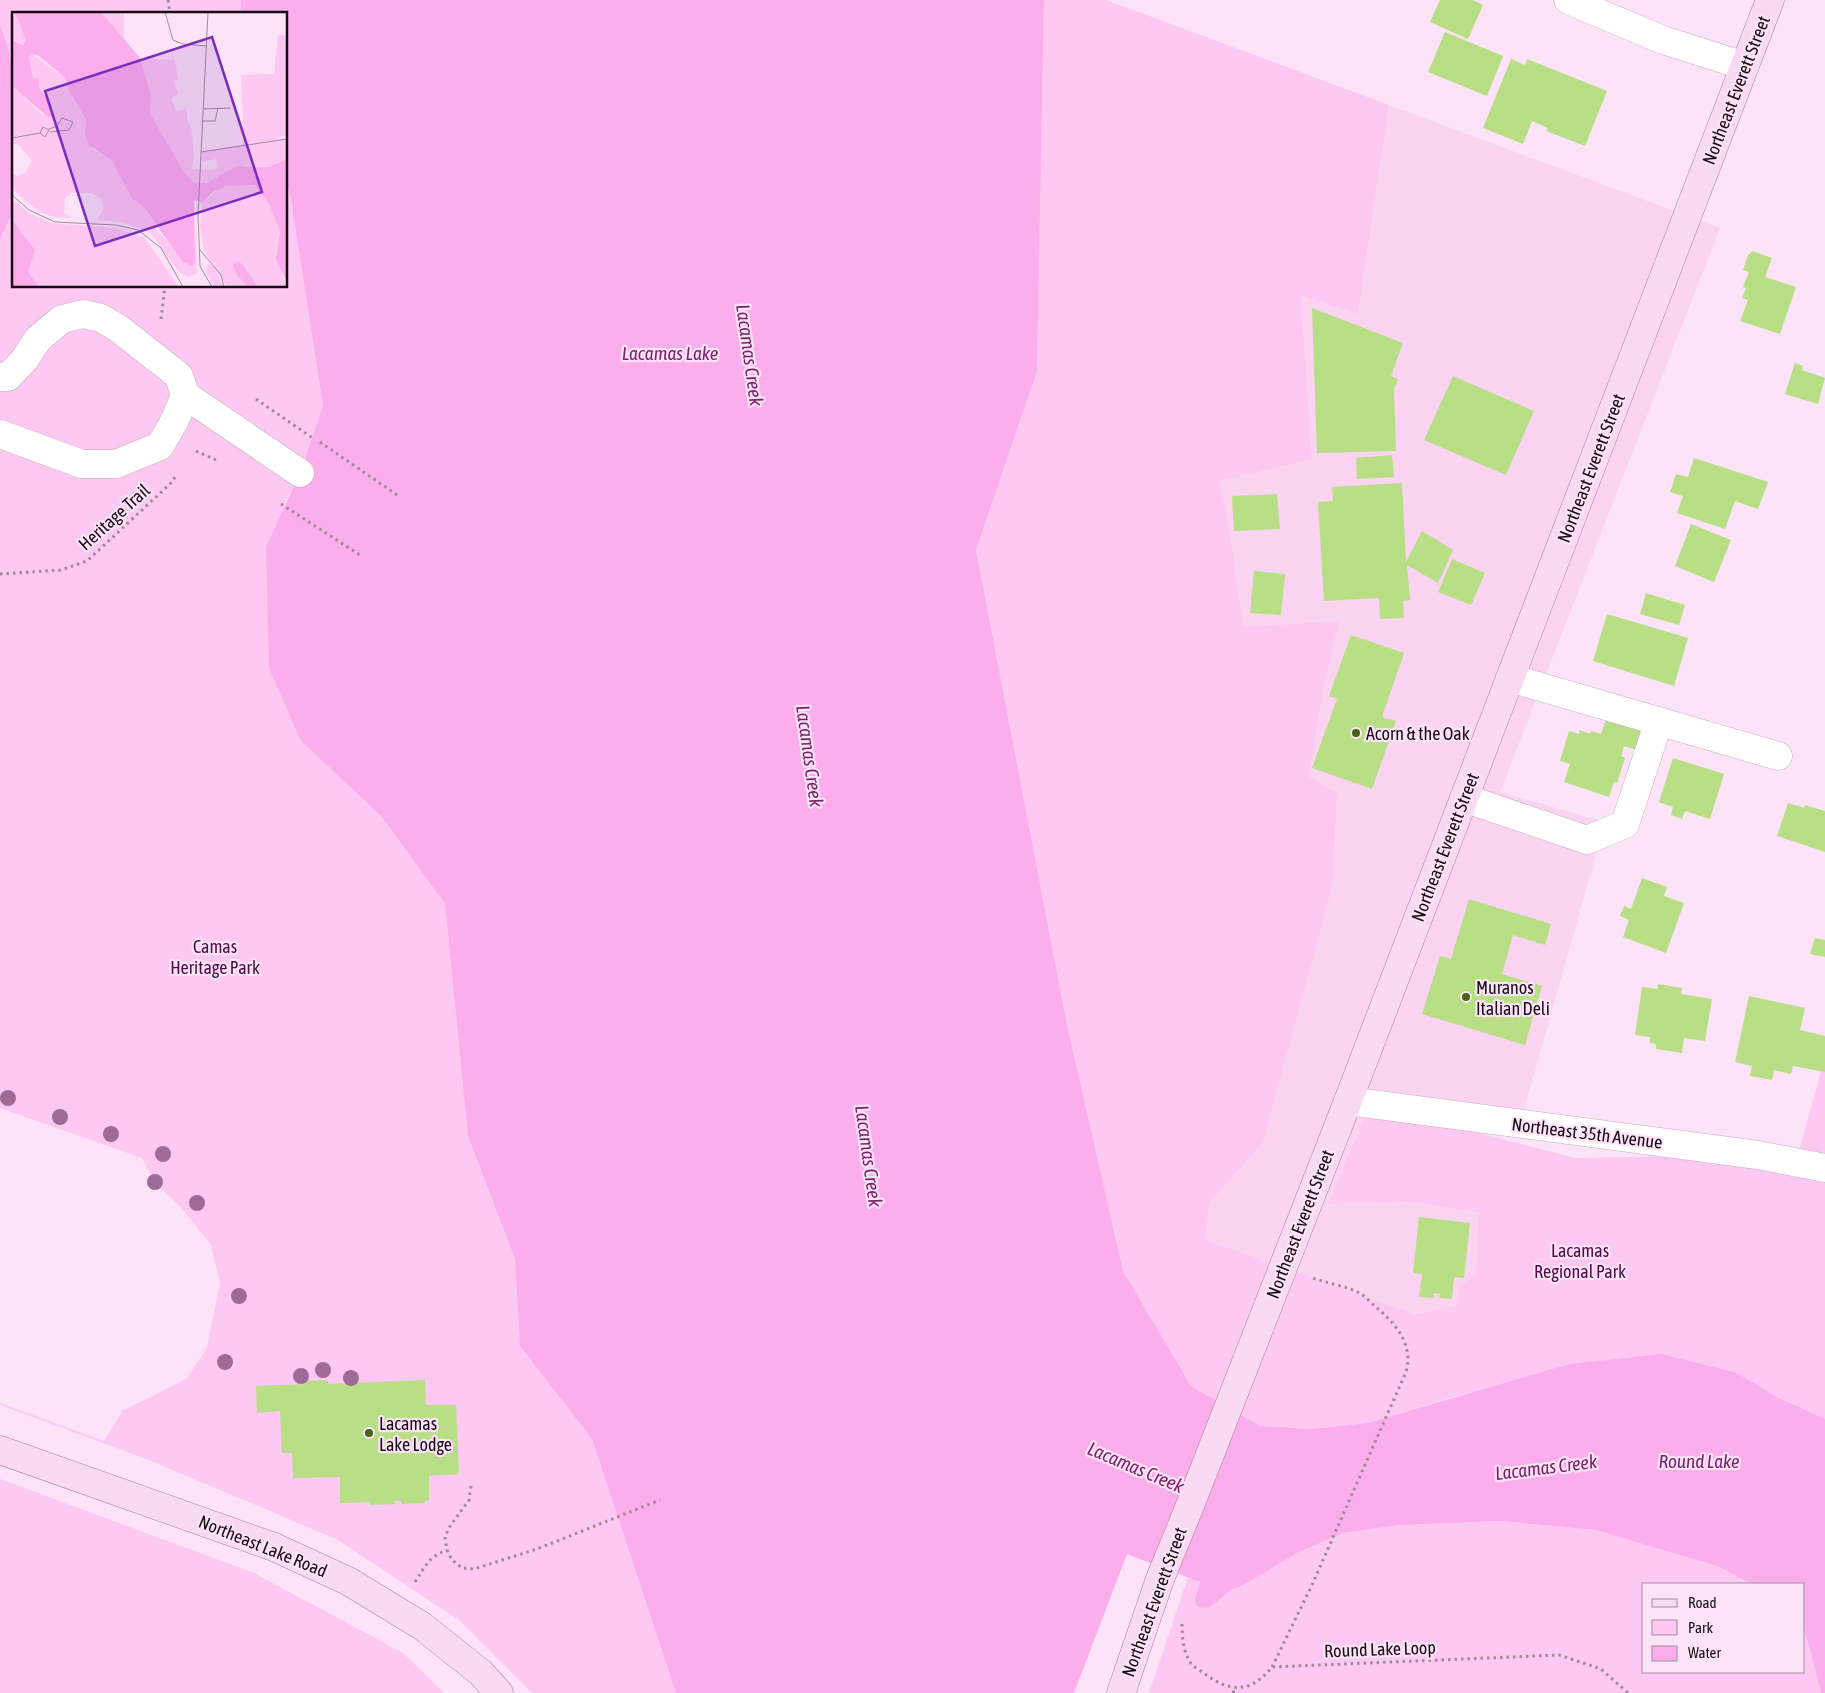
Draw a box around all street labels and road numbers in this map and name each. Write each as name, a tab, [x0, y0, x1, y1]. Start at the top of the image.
street label: Northeast Everett Street	[1698, 13, 1774, 167]
street label: Northeast Everett Street	[1553, 391, 1629, 545]
street label: Heritage Trail	[74, 479, 154, 554]
street label: Northeast Everett Street	[1407, 770, 1483, 924]
street label: Northeast 35th Avenue	[1510, 1113, 1664, 1153]
street label: Northeast Everett Street	[1262, 1147, 1338, 1301]
street label: Northeast Lake Road	[196, 1511, 330, 1581]
street label: Northeast Everett Street	[1117, 1524, 1191, 1680]
street label: Round Lake Loop	[1324, 1637, 1436, 1661]

